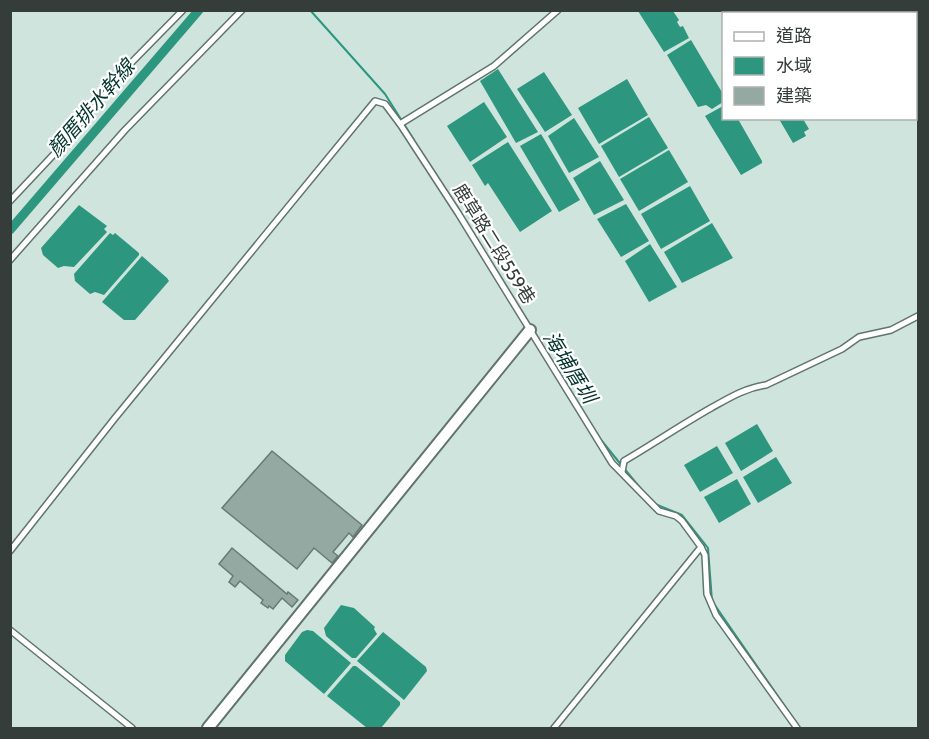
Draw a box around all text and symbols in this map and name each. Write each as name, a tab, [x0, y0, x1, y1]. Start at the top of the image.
legend	[722, 12, 917, 120]
text: 道路	[776, 25, 812, 47]
water label: 顏厝排水幹線	[43, 53, 141, 161]
text: 水域	[776, 55, 812, 77]
text: 建築	[776, 85, 812, 107]
street label: 鹿草路二段559巷	[448, 180, 540, 308]
water label: 海埔厝圳	[539, 327, 603, 410]

